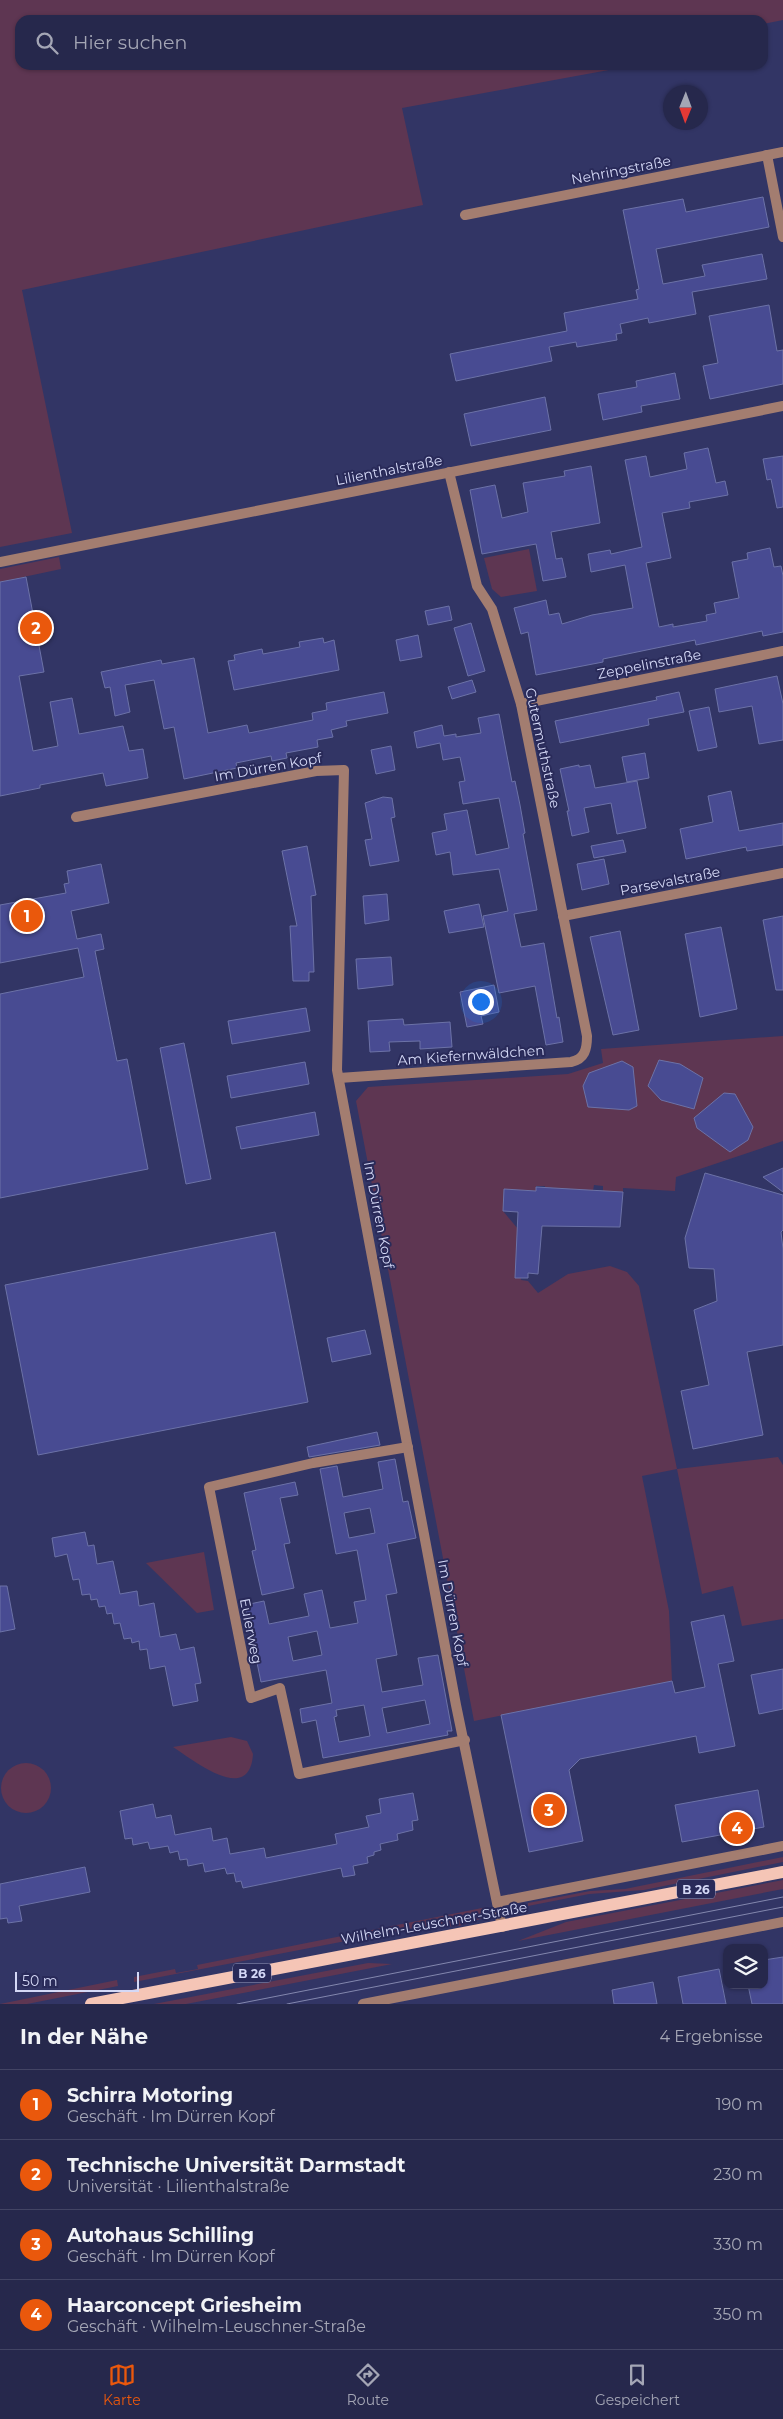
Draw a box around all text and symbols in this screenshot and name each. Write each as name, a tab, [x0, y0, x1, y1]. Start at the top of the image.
search box	[15, 15, 768, 70]
icon: search	[33, 29, 61, 57]
text: Hier suchen	[73, 31, 187, 54]
north arrow	[663, 85, 708, 130]
street label: Nehringstraße	[570, 152, 672, 188]
street label: Lilienthalstraße	[334, 451, 444, 489]
pin: 2	[20, 609, 52, 647]
street label: Zeppelinstraße	[596, 645, 702, 683]
street label: Gutermuthstraße	[521, 686, 565, 810]
street label: Im Dürren Kopf	[213, 748, 324, 785]
street label: Parsevalstraße	[618, 862, 722, 900]
pin: 1	[11, 897, 43, 935]
your location	[468, 989, 494, 1015]
street label: Am Kiefernwäldchen	[397, 1041, 545, 1069]
street label: Im Dürren Kopf	[360, 1160, 398, 1271]
street label: Im Dürren Kopf	[434, 1558, 472, 1669]
street label: Eulerweg	[236, 1596, 266, 1666]
pin: 3	[533, 1791, 565, 1829]
pin: 4	[721, 1809, 753, 1847]
road number: B 26	[677, 1880, 715, 1898]
street label: Wilhelm-Leuschner-Straße	[340, 1898, 528, 1948]
map controls	[723, 1944, 768, 1989]
button: layers	[723, 1944, 768, 1989]
road number: B 26	[233, 1964, 271, 1982]
scale bar	[15, 1969, 139, 1992]
text: 50 m	[22, 1972, 58, 1990]
text: In der Nähe	[20, 2024, 148, 2049]
text: 4 Ergebnisse	[659, 2027, 763, 2046]
text: Schirra Motoring	[67, 2084, 233, 2107]
text: 1	[33, 2095, 39, 2114]
text: 190 m	[716, 2095, 763, 2114]
text: Geschäft · Im Dürren Kopf	[67, 2107, 275, 2126]
text: Technische Universität Darmstadt	[67, 2154, 406, 2177]
text: 2	[31, 2165, 41, 2184]
text: 230 m	[713, 2165, 763, 2184]
text: Universität · Lilienthalstraße	[67, 2177, 290, 2196]
text: Autohaus Schilling	[67, 2224, 254, 2247]
text: 3	[31, 2235, 41, 2254]
text: 330 m	[713, 2235, 763, 2254]
text: Geschäft · Im Dürren Kopf	[67, 2247, 275, 2266]
text: Haarconcept Griesheim	[67, 2294, 302, 2317]
text: 4	[30, 2305, 42, 2324]
text: 350 m	[713, 2305, 763, 2324]
text: Geschäft · Wilhelm-Leuschner-Straße	[67, 2317, 366, 2336]
tab: Karte	[103, 2361, 141, 2409]
tab: Route	[347, 2361, 389, 2409]
tab: Gespeichert	[595, 2361, 680, 2409]

